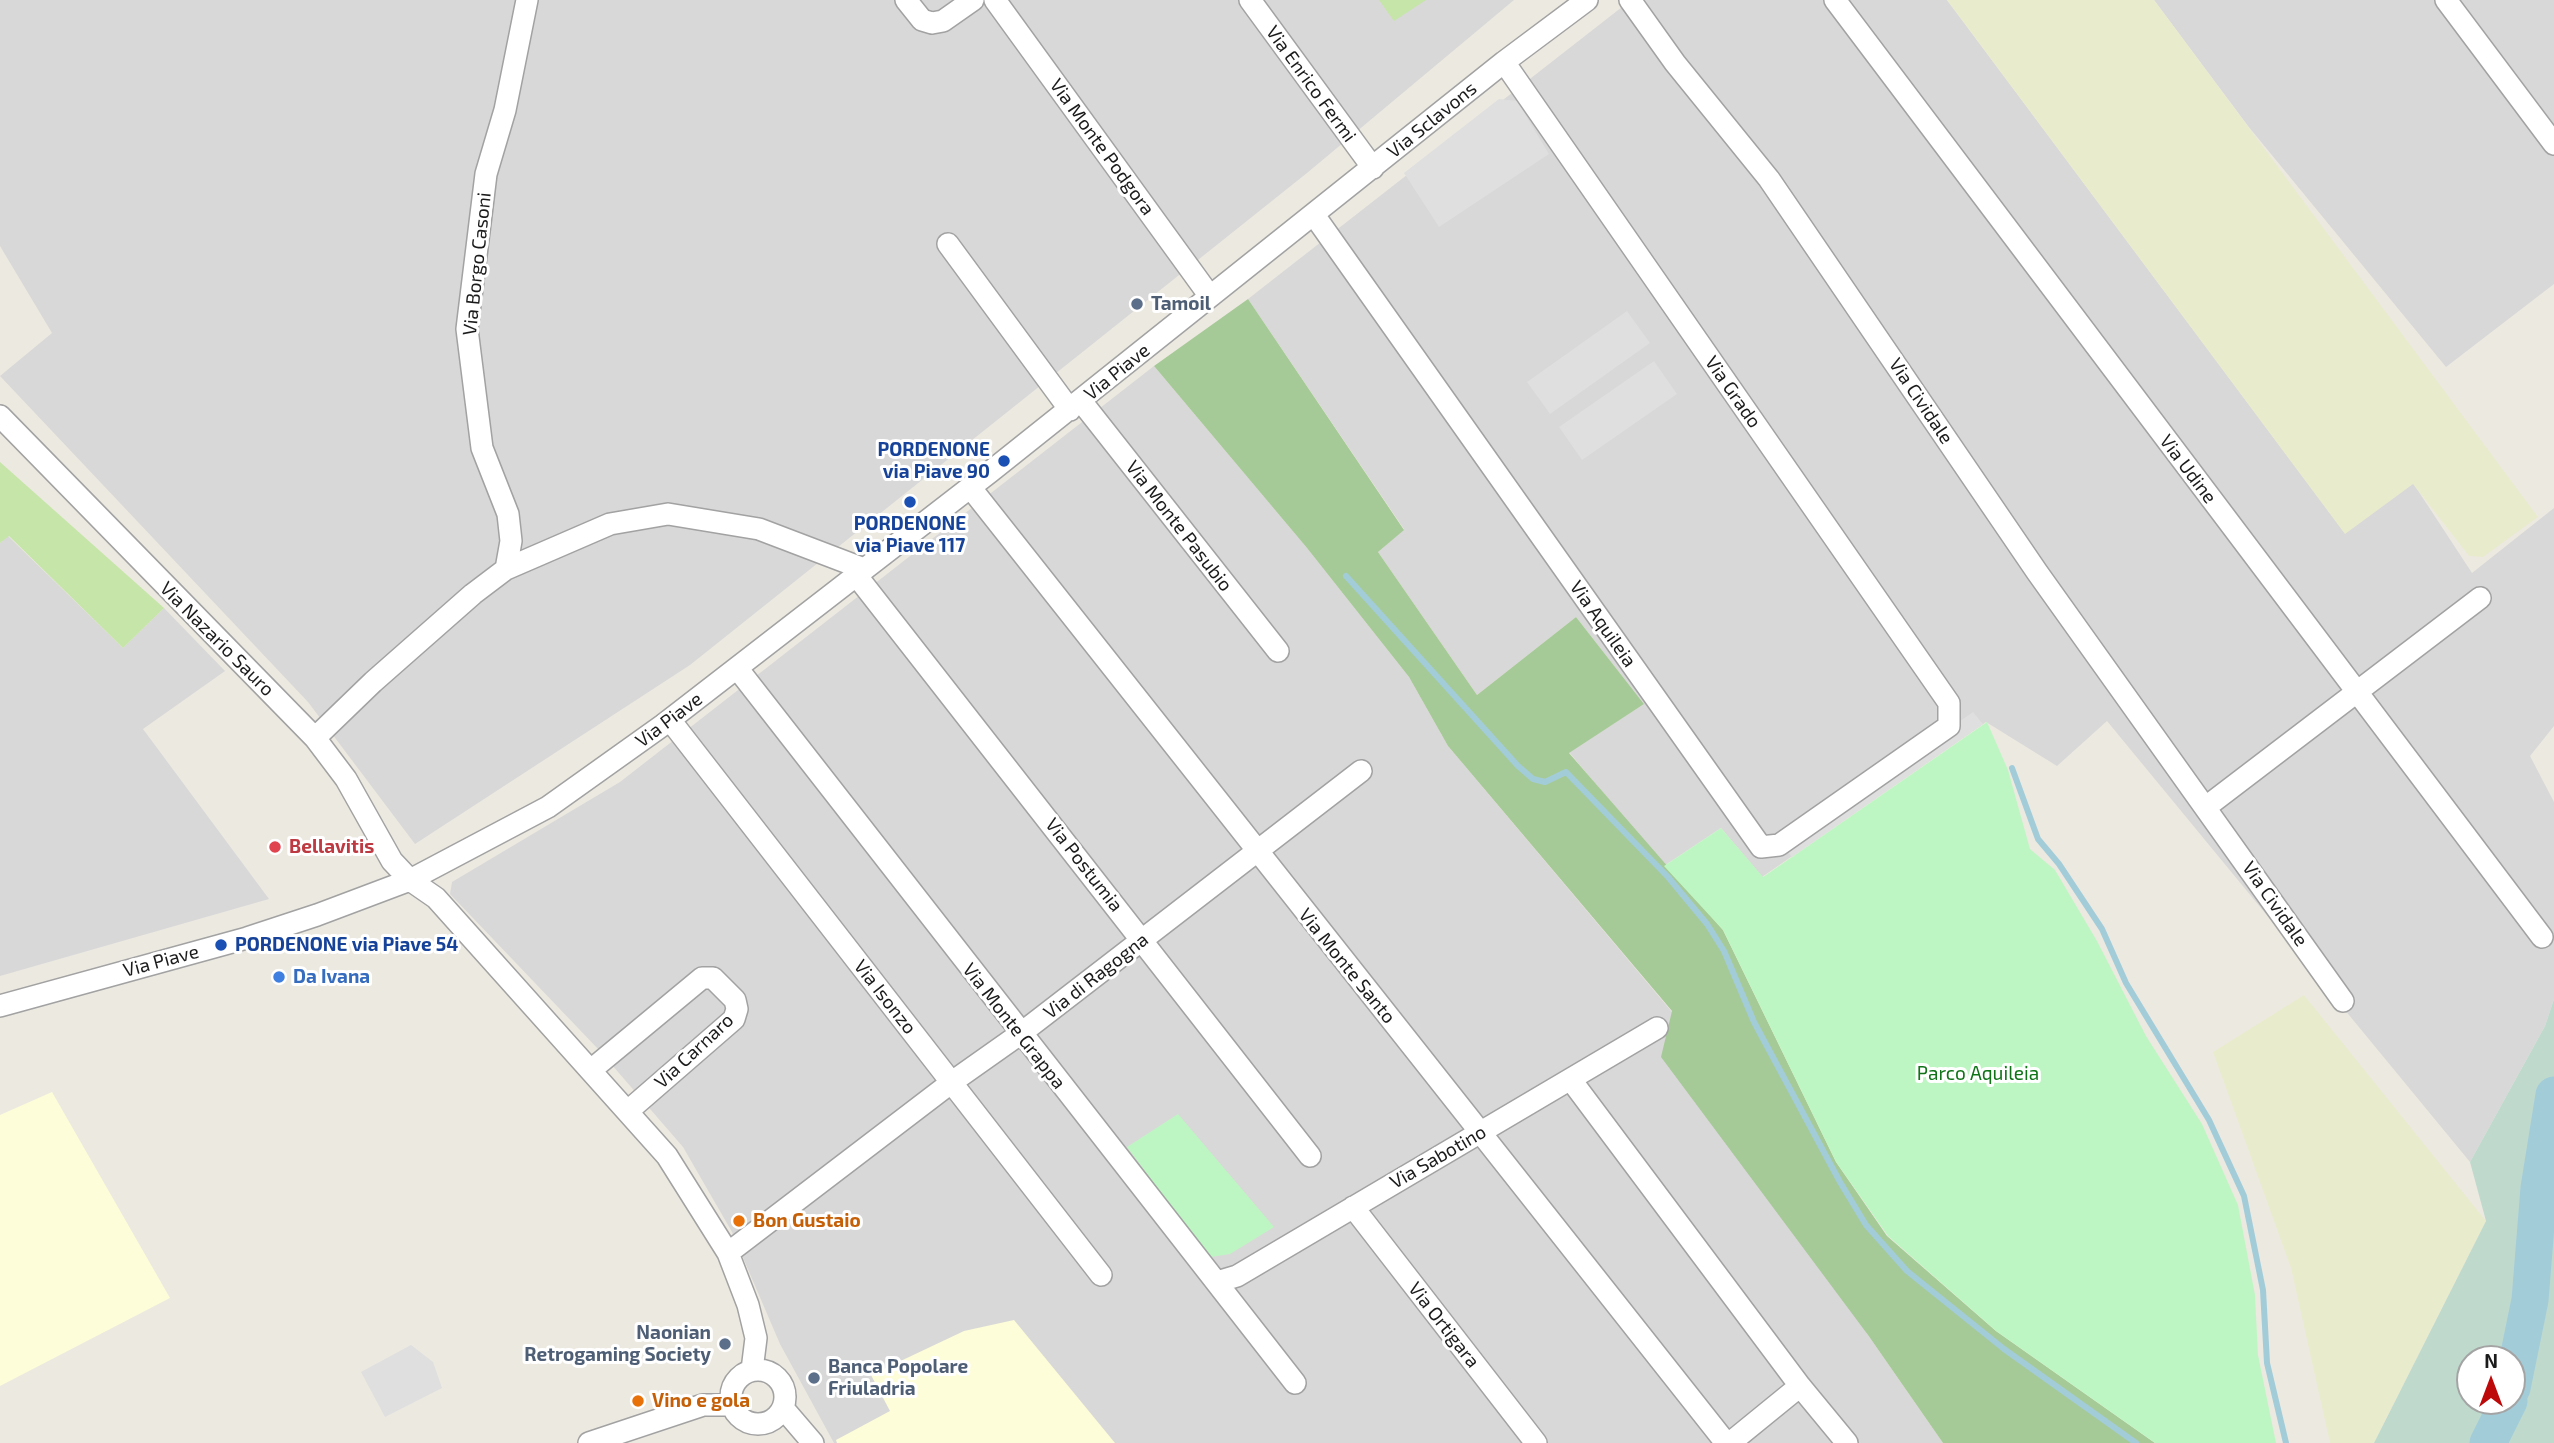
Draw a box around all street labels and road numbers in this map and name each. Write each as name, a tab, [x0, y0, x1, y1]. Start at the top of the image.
street label: Via Enrico Fermi	[1261, 21, 1361, 147]
street label: Via Monte Podgora	[1045, 74, 1159, 220]
street label: Via Sclavons	[1383, 77, 1481, 163]
street label: Via Borgo Casoni	[458, 191, 496, 337]
street label: Via Piave	[1080, 339, 1154, 405]
street label: Via Grado	[1700, 352, 1766, 432]
street label: Via Cividale	[1884, 354, 1958, 448]
street label: Via Udine	[2155, 430, 2221, 508]
street label: Via Monte Pasubio	[1121, 456, 1237, 596]
street label: Via Aquileia	[1565, 576, 1641, 672]
street label: Via Nazario Sauro	[155, 577, 279, 701]
street label: Via Piave	[631, 688, 707, 752]
street label: Via Postumia	[1040, 814, 1128, 916]
street label: Via Cividale	[2237, 857, 2313, 951]
street label: Via Monte Santo	[1294, 904, 1400, 1028]
street label: Via di Ragogna	[1039, 928, 1153, 1024]
street label: Via Piave	[121, 940, 201, 982]
street label: Via Isonzo	[849, 955, 921, 1039]
street label: Via Monte Grappa	[958, 958, 1070, 1094]
street label: Via Carnaro	[650, 1009, 738, 1093]
street label: Via Sabotino	[1386, 1120, 1490, 1194]
street label: Via Ortigara	[1404, 1278, 1484, 1372]

